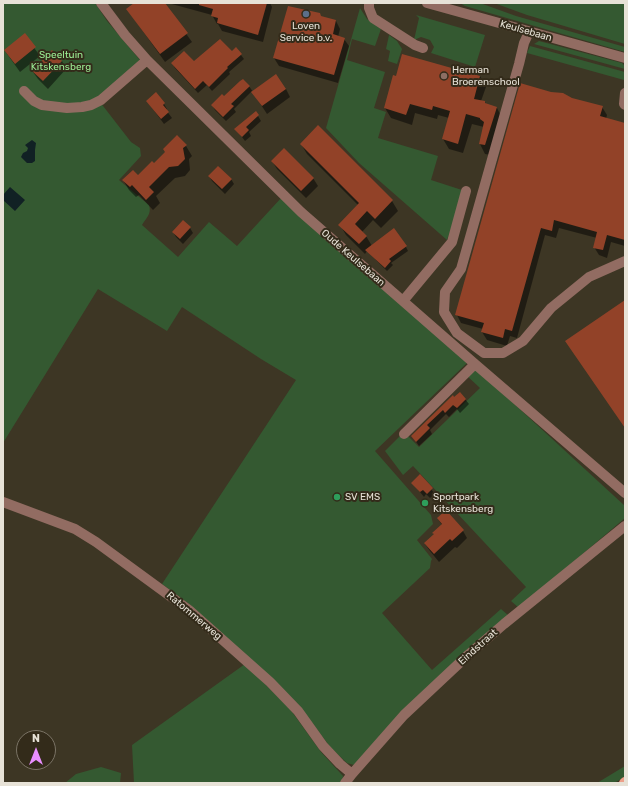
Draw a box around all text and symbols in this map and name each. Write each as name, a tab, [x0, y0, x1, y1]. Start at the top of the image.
marker: Loven Service b.v.	[301, 9, 311, 19]
street label: Keulsebaan	[499, 18, 553, 44]
place label: Loven Service b.v.	[280, 20, 332, 44]
park label: Speeltuin Kitskensberg	[31, 49, 91, 72]
place label: Herman Broerenschool	[452, 64, 520, 88]
marker: Herman Broerenschool	[439, 71, 449, 81]
street label: Oude Keulsebaan	[319, 227, 387, 289]
place label: SV EMS	[345, 491, 380, 503]
place label: Sportpark Kitskensberg	[433, 491, 493, 514]
marker: SV EMS	[332, 492, 342, 502]
marker: Sportpark Kitskensberg	[420, 498, 430, 508]
street label: Ratommerweg	[164, 589, 224, 643]
street label: Eindstraat	[456, 626, 500, 668]
north arrow	[16, 730, 56, 770]
text: N	[32, 732, 40, 745]

